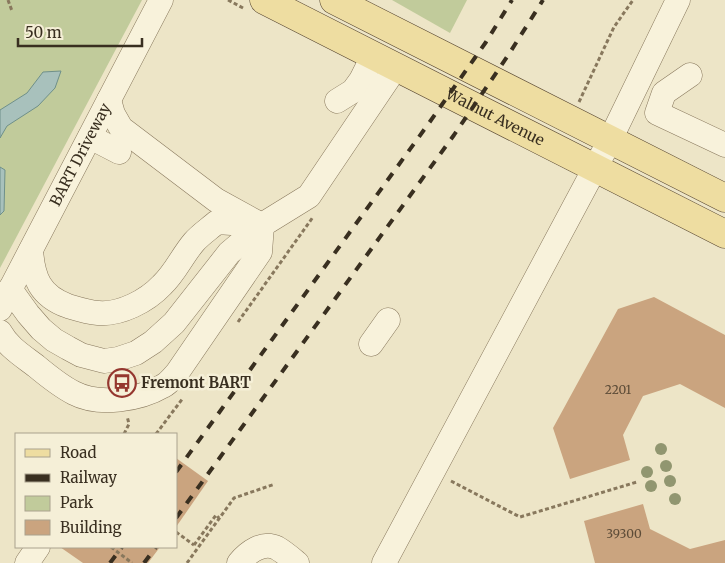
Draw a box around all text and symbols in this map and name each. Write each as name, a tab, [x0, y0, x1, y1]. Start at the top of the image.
scale bar	[18, 15, 141, 47]
text: 50 m	[25, 23, 62, 42]
street label: Walnut Avenue	[442, 83, 548, 150]
street label: BART Driveway	[45, 100, 115, 209]
bus stop icon: Fremont BART	[107, 368, 137, 398]
place label: Fremont BART	[141, 373, 251, 392]
house number: 2201	[605, 382, 632, 397]
legend	[15, 433, 178, 548]
text: Road	[60, 443, 96, 462]
text: Railway	[60, 468, 117, 487]
text: Park	[60, 493, 94, 512]
text: Building	[60, 518, 122, 537]
house number: 39300	[606, 526, 642, 541]

